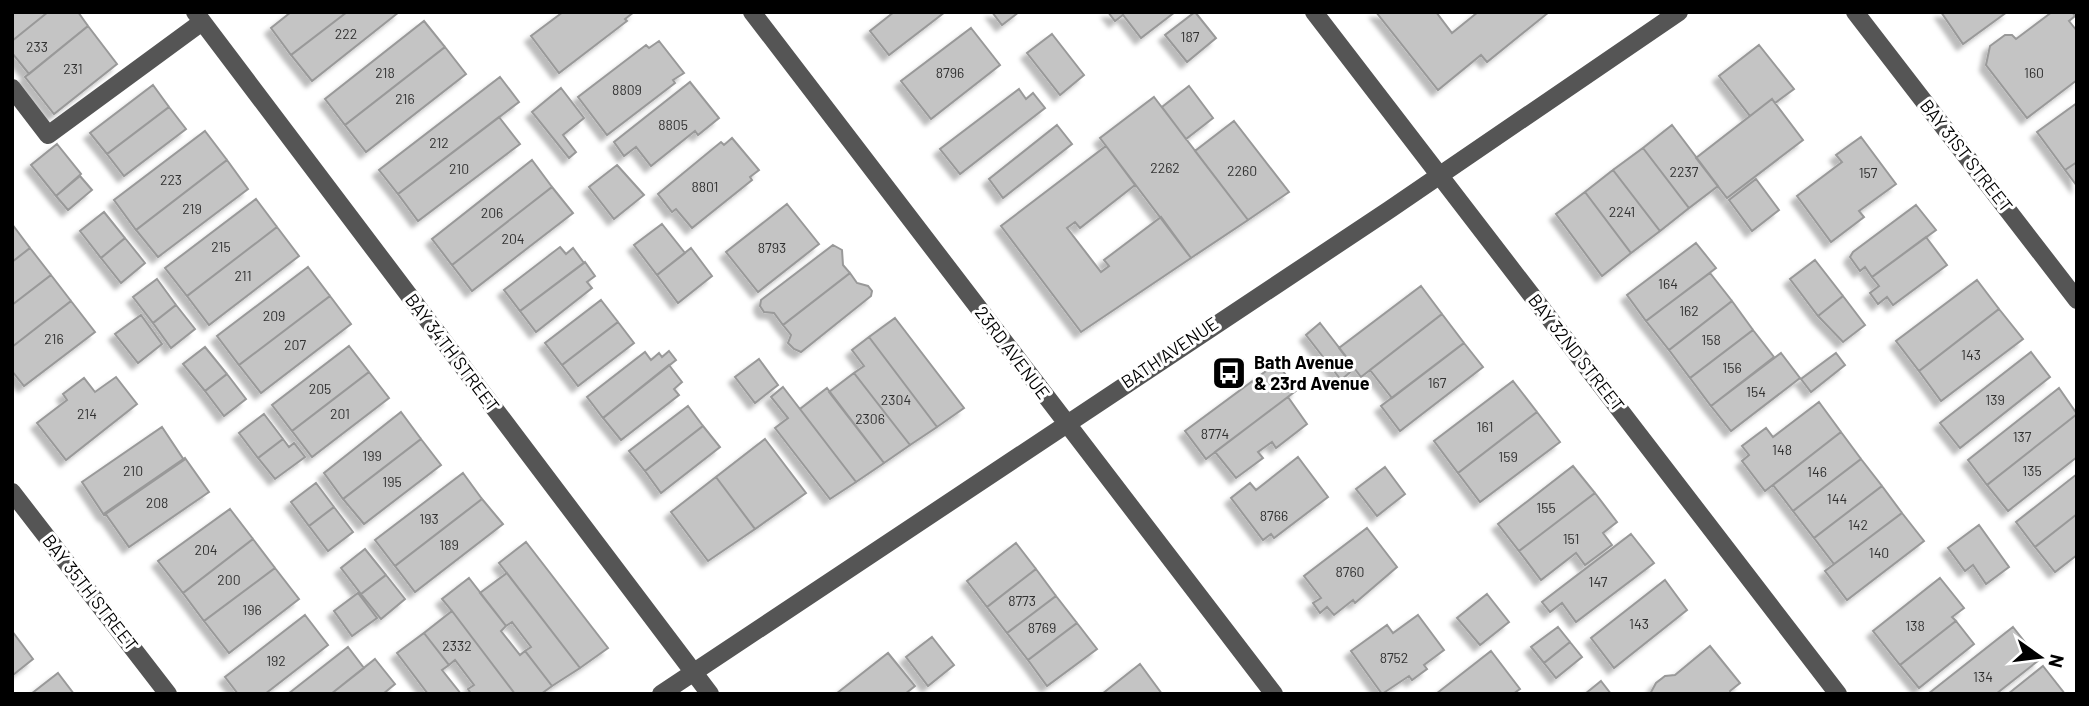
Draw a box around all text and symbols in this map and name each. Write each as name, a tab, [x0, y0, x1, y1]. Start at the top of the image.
house number: 222	[335, 25, 357, 42]
house number: 187	[1181, 28, 1200, 45]
house number: 233	[26, 38, 48, 55]
house number: 231	[63, 60, 83, 77]
house number: 218	[375, 64, 395, 81]
house number: 8796	[936, 64, 964, 81]
house number: 160	[2024, 64, 2044, 81]
house number: 8809	[612, 81, 642, 98]
house number: 216	[395, 90, 415, 107]
street label: BAY 31ST STREET	[1916, 95, 2018, 216]
house number: 8805	[658, 116, 688, 133]
house number: 212	[429, 134, 449, 151]
house number: 2262	[1150, 159, 1180, 176]
house number: 210	[449, 160, 469, 177]
house number: 2260	[1227, 162, 1257, 179]
house number: 2237	[1670, 163, 1699, 180]
house number: 157	[1859, 164, 1878, 181]
house number: 223	[160, 171, 182, 188]
house number: 8801	[691, 178, 719, 195]
house number: 219	[182, 200, 202, 217]
house number: 2241	[1609, 203, 1635, 220]
house number: 206	[481, 204, 503, 221]
house number: 204	[501, 230, 525, 247]
house number: 215	[211, 238, 231, 255]
house number: 8793	[758, 239, 786, 256]
house number: 211	[234, 267, 252, 284]
house number: 164	[1658, 275, 1678, 292]
street label: BAY 34TH STREET	[401, 289, 504, 416]
street label: BAY 32ND STREET	[1524, 289, 1630, 416]
street label: 23RD AVENUE	[971, 302, 1055, 403]
house number: 162	[1679, 302, 1699, 319]
house number: 209	[263, 307, 285, 324]
street label: BATH AVENUE	[1117, 312, 1222, 393]
house number: 216	[44, 330, 64, 347]
house number: 158	[1701, 331, 1721, 348]
house number: 207	[284, 336, 306, 353]
house number: 143	[1961, 346, 1981, 363]
place label: Bath Avenue & 23rd Avenue	[1254, 351, 1370, 394]
bus stop icon: Bath Avenue & 23rd Avenue	[1210, 354, 1248, 392]
house number: 156	[1722, 359, 1742, 376]
house number: 167	[1428, 374, 1447, 391]
house number: 205	[309, 380, 331, 397]
house number: 154	[1746, 383, 1766, 400]
house number: 2304	[881, 391, 911, 408]
house number: 139	[1985, 391, 2005, 408]
house number: 214	[77, 405, 97, 422]
house number: 201	[330, 405, 350, 422]
house number: 2306	[855, 410, 885, 427]
house number: 161	[1477, 418, 1493, 435]
house number: 8774	[1201, 425, 1229, 442]
house number: 137	[2013, 428, 2032, 445]
house number: 148	[1772, 441, 1792, 458]
house number: 199	[362, 447, 382, 464]
house number: 159	[1498, 448, 1518, 465]
house number: 210	[123, 462, 143, 479]
house number: 135	[2022, 462, 2042, 479]
house number: 146	[1807, 463, 1827, 480]
house number: 195	[382, 473, 402, 490]
house number: 144	[1827, 490, 1847, 507]
house number: 208	[146, 494, 168, 511]
house number: 155	[1536, 499, 1556, 516]
house number: 8766	[1260, 507, 1288, 524]
house number: 193	[419, 510, 439, 527]
house number: 142	[1848, 516, 1868, 533]
street label: BAY 35TH STREET	[38, 530, 143, 655]
house number: 151	[1563, 530, 1579, 547]
house number: 189	[439, 536, 459, 553]
house number: 204	[194, 541, 218, 558]
house number: 140	[1869, 544, 1889, 561]
house number: 8760	[1335, 563, 1365, 580]
house number: 200	[217, 571, 241, 588]
house number: 147	[1589, 573, 1608, 590]
house number: 8773	[1008, 592, 1036, 609]
house number: 196	[242, 601, 262, 618]
house number: 143	[1629, 615, 1649, 632]
house number: 138	[1905, 617, 1925, 634]
house number: 8769	[1028, 619, 1056, 636]
north arrow	[2005, 622, 2075, 692]
house number: 2332	[442, 637, 472, 654]
house number: 8752	[1380, 649, 1408, 666]
house number: 192	[266, 652, 286, 669]
text: N	[2044, 652, 2070, 670]
house number: 134	[1973, 668, 1993, 685]

